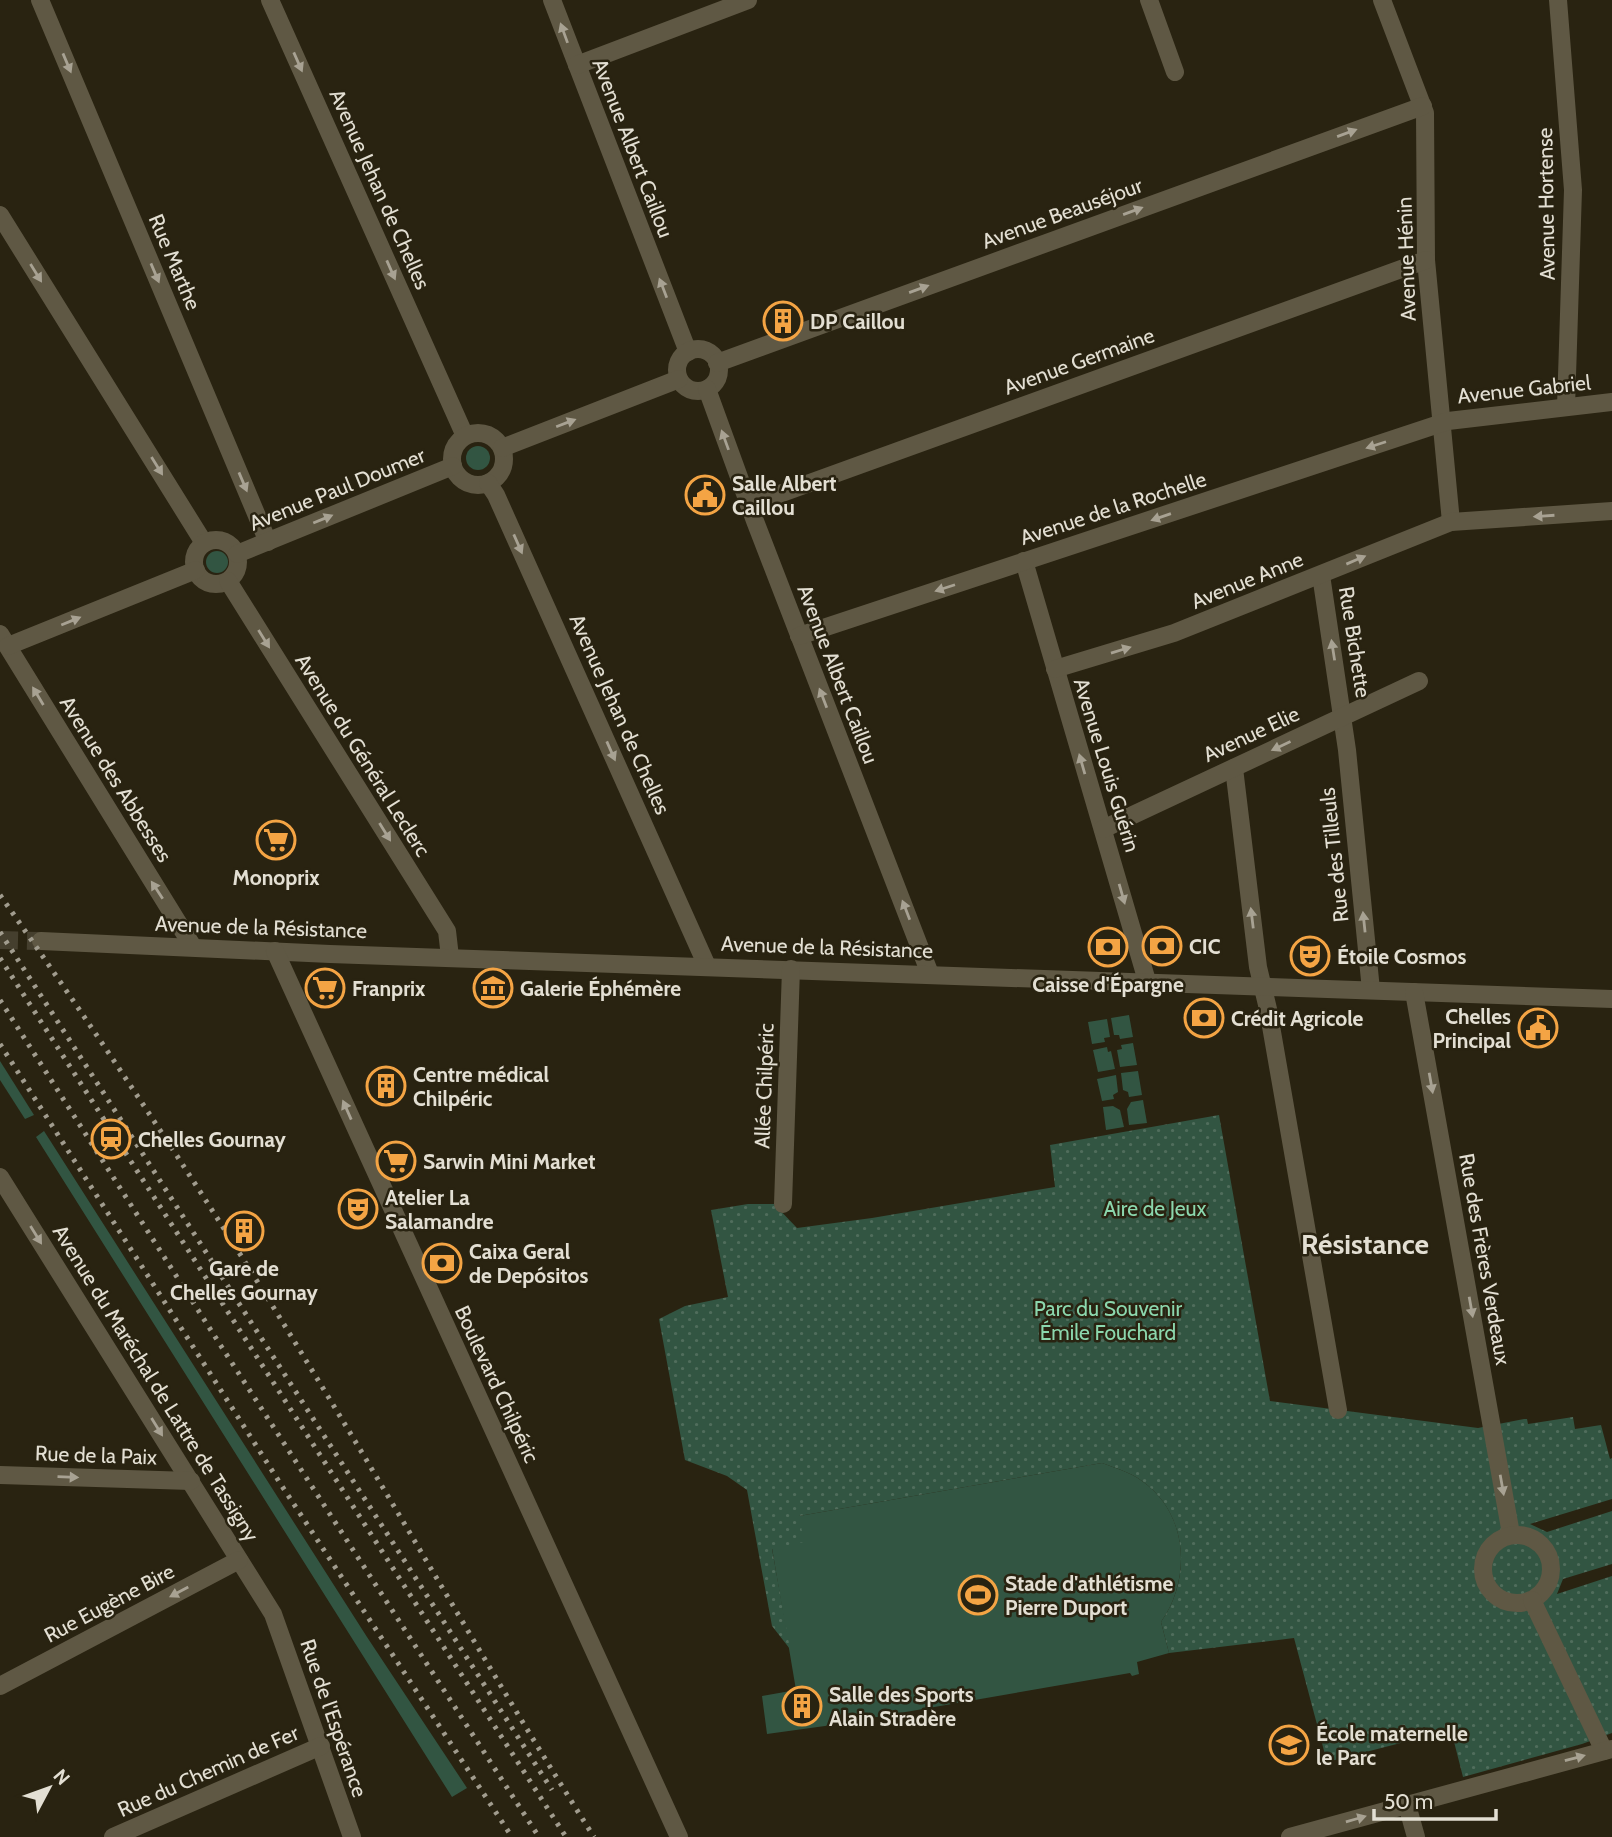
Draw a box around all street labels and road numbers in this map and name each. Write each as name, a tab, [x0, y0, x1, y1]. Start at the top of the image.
street label: Avenue Albert Caillou	[587, 55, 679, 241]
street label: Avenue Jehan de Chelles	[325, 85, 436, 293]
street label: Avenue Hortense	[1532, 127, 1560, 281]
street label: Avenue Beauséjour	[978, 172, 1146, 255]
street label: Avenue Hénin	[1391, 196, 1421, 322]
street label: Rue Marthe	[144, 210, 206, 314]
street label: Avenue Germaine	[1000, 322, 1158, 400]
street label: Avenue Gabriel	[1456, 370, 1592, 408]
street label: Avenue Paul Doumer	[245, 442, 429, 536]
street label: Avenue de la Rochelle	[1017, 466, 1209, 550]
street label: Avenue Anne	[1187, 546, 1307, 614]
street label: Avenue Albert Caillou	[792, 581, 884, 767]
street label: Rue Bichette	[1334, 585, 1376, 700]
street label: Avenue Jehan de Chelles	[565, 610, 676, 818]
street label: Avenue du Général Leclerc	[290, 649, 436, 861]
street label: Avenue Louis Guérin	[1069, 675, 1145, 855]
street label: Avenue des Abbesses	[55, 691, 177, 867]
street label: Avenue Elie	[1199, 701, 1303, 767]
street label: Rue des Tilleuls	[1314, 786, 1354, 924]
street label: Avenue de la Résistance	[155, 911, 368, 943]
street label: Avenue de la Résistance	[721, 931, 934, 963]
street label: Allée Chilpéric	[749, 1023, 779, 1149]
street label: Rue des Frères Verdeaux	[1454, 1151, 1516, 1367]
street label: Avenue du Maréchal de Lattre de Tassigny	[48, 1220, 264, 1546]
street label: Boulevard Chilpéric	[450, 1301, 544, 1467]
street label: Rue de la Paix	[35, 1440, 157, 1470]
street label: Rue Eugène Bire	[40, 1558, 178, 1648]
street label: Rue de l'Espérance	[295, 1636, 373, 1801]
street label: Rue du Chemin de Fer	[114, 1720, 303, 1822]

